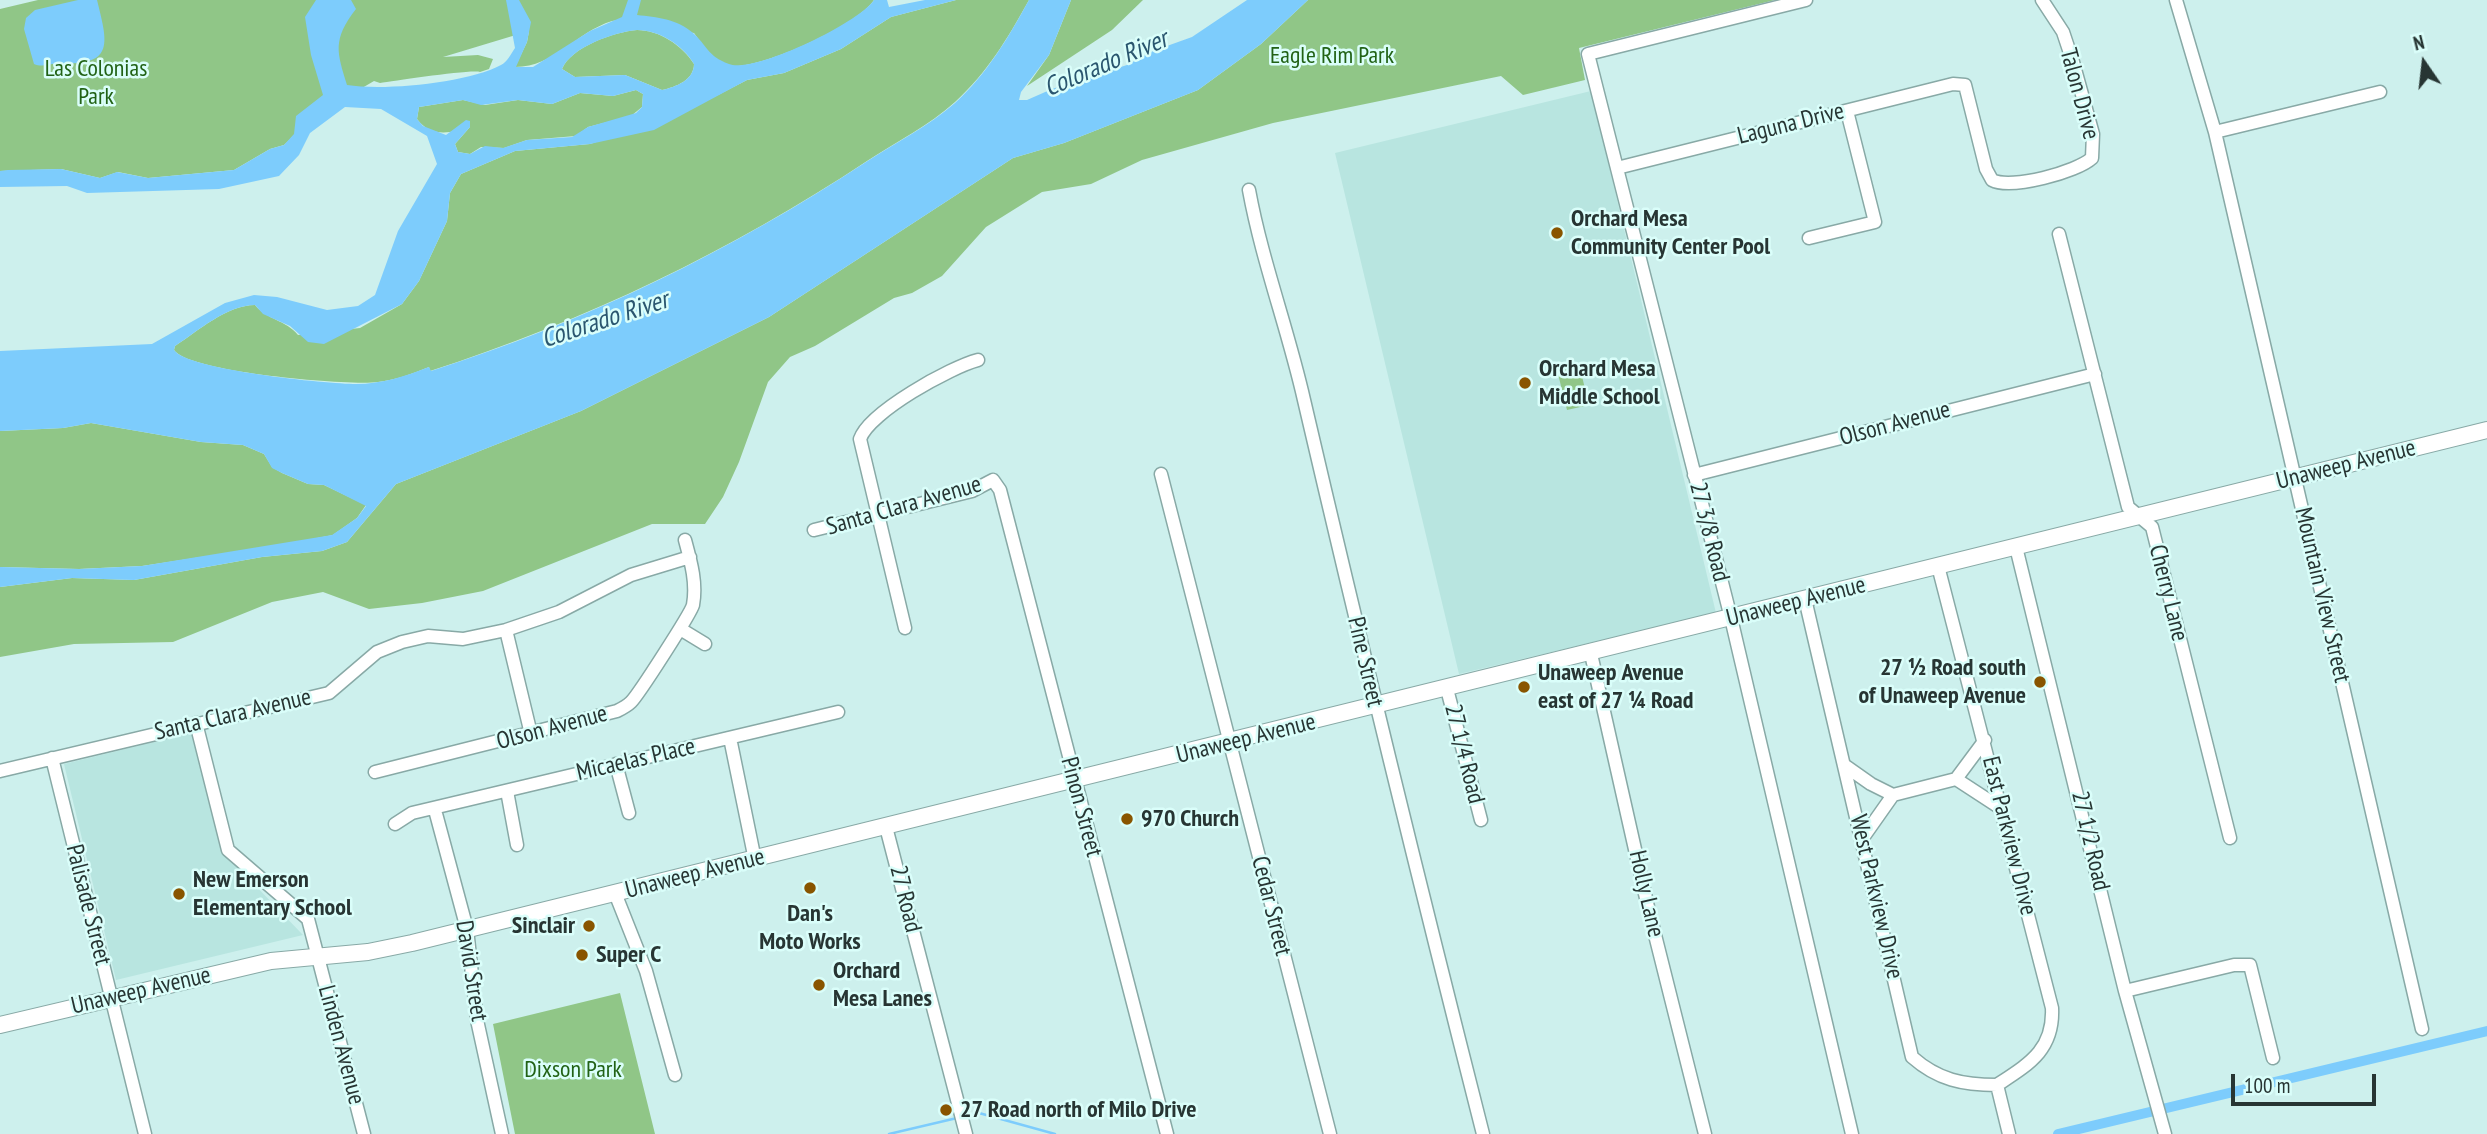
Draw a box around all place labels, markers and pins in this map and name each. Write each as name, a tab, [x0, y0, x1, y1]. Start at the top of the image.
place label: Orchard Mesa Community Center Pool	[1571, 205, 1770, 261]
marker: Orchard Mesa Community Center Pool	[1549, 225, 1565, 241]
place label: Orchard Mesa Middle School	[1539, 355, 1660, 411]
marker: Orchard Mesa Middle School	[1517, 375, 1533, 391]
place label: 27 ½ Road south of Unaweep Avenue	[1859, 654, 2026, 710]
place label: Unaweep Avenue east of 27 ¼ Road	[1538, 659, 1693, 715]
marker: 27 ½ Road south of Unaweep Avenue	[2032, 674, 2048, 690]
marker: Unaweep Avenue east of 27 ¼ Road	[1516, 679, 1532, 695]
place label: 970 Church	[1141, 805, 1239, 833]
marker: 970 Church	[1119, 811, 1135, 827]
place label: New Emerson Elementary School	[193, 866, 352, 922]
marker: Dan's Moto Works	[802, 880, 818, 896]
marker: New Emerson Elementary School	[171, 886, 187, 902]
place label: Dan's Moto Works	[759, 900, 861, 956]
place label: Sinclair	[512, 912, 575, 940]
marker: Sinclair	[581, 918, 597, 934]
place label: Super C	[596, 941, 661, 969]
marker: Super C	[574, 947, 590, 963]
place label: Orchard Mesa Lanes	[833, 957, 932, 1013]
marker: Orchard Mesa Lanes	[811, 977, 827, 993]
place label: 27 Road north of Milo Drive	[960, 1096, 1196, 1124]
marker: 27 Road north of Milo Drive	[938, 1102, 954, 1118]

